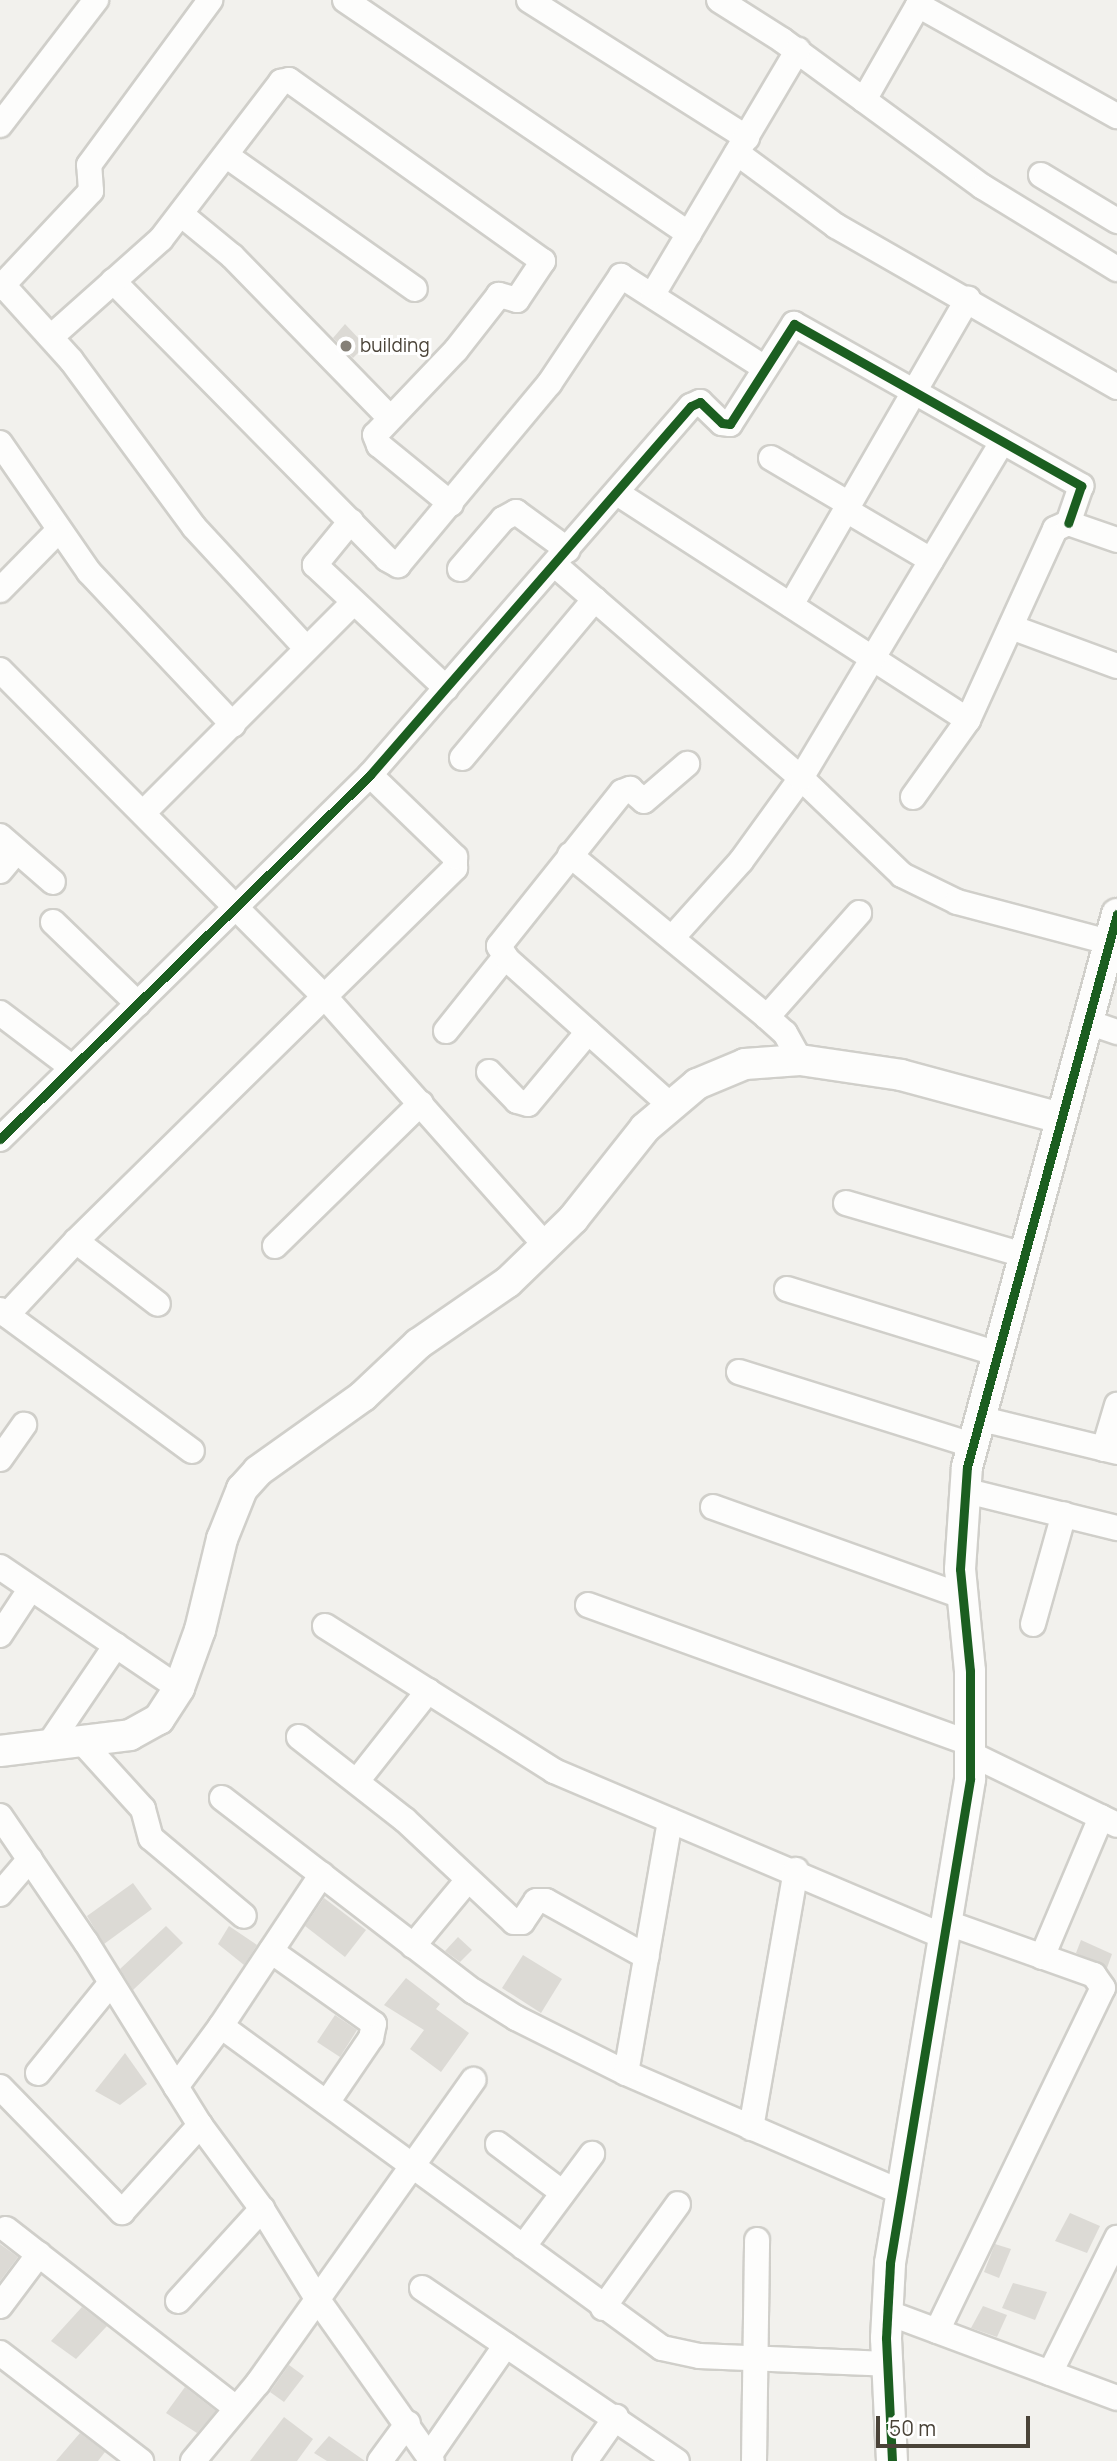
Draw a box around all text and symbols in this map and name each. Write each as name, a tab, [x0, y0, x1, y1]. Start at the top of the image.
place label: building	[360, 335, 430, 357]
marker: building	[338, 338, 354, 354]
scale bar	[879, 2402, 1033, 2446]
text: 50 m	[889, 2414, 936, 2442]

